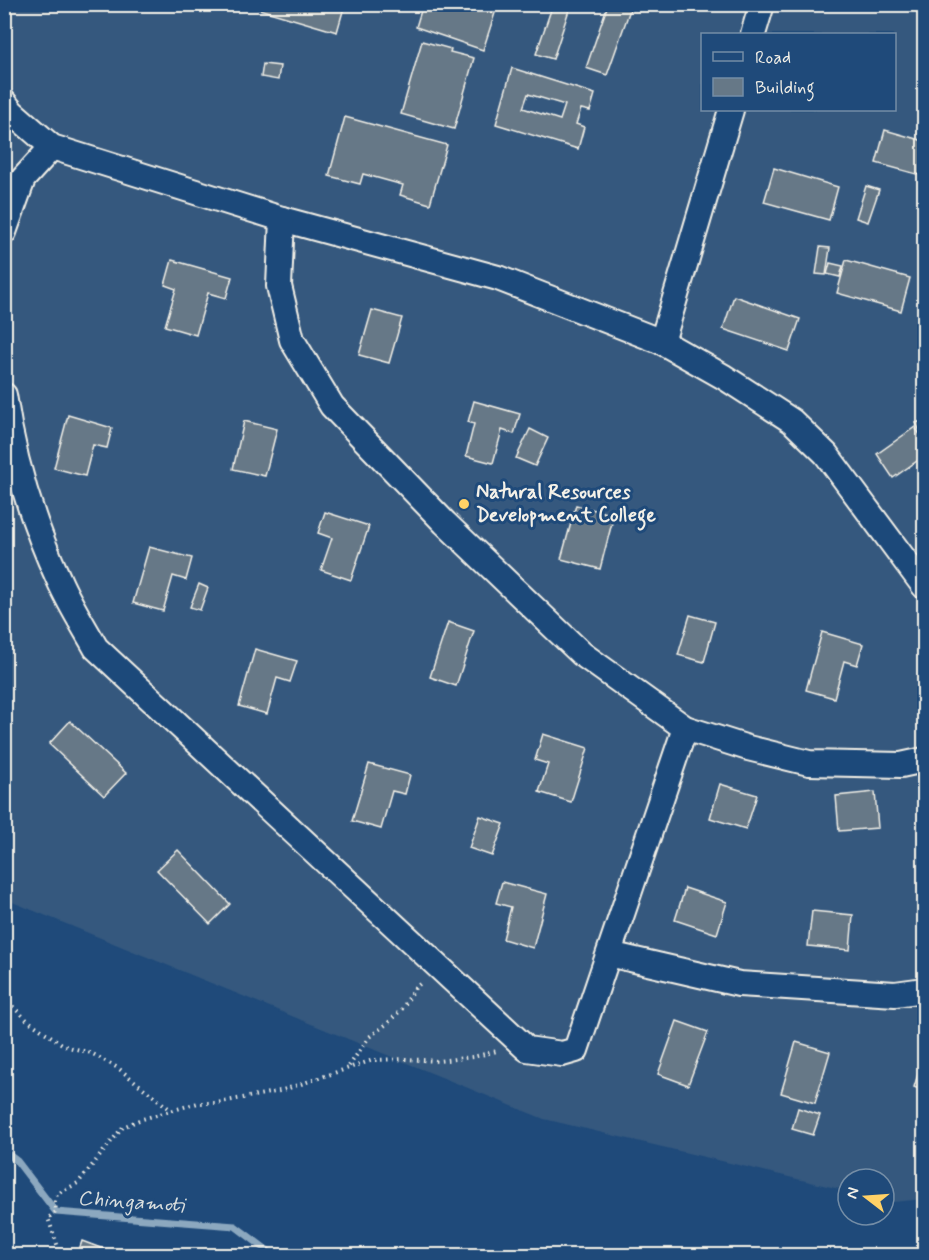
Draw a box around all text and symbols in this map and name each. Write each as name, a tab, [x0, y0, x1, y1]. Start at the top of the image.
legend	[701, 33, 896, 111]
text: Road	[755, 46, 791, 70]
text: Building	[755, 76, 815, 102]
place label: Natural Resources Development College	[476, 479, 656, 531]
marker: Natural Resources Development College	[457, 497, 471, 511]
north arrow	[836, 1167, 896, 1227]
water label: Chingamoti	[77, 1184, 188, 1220]
text: N	[841, 1185, 865, 1201]

